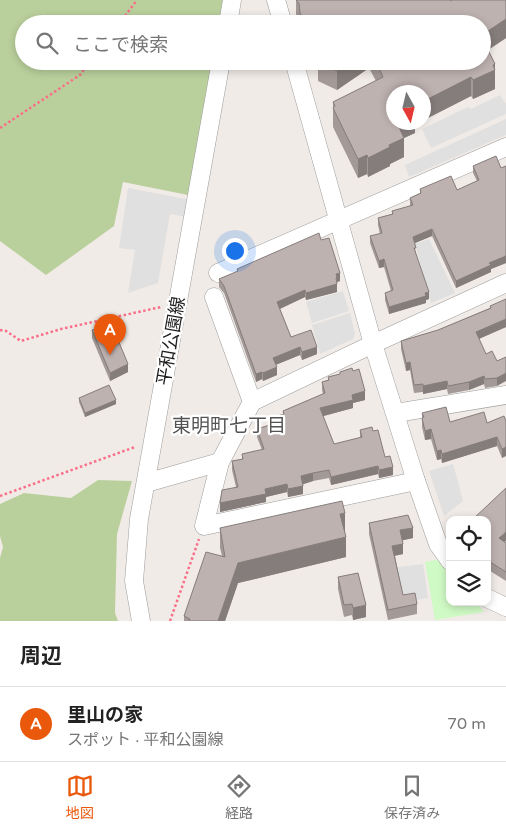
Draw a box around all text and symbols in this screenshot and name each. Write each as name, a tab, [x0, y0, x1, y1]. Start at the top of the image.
search box	[15, 15, 491, 70]
icon: search	[33, 29, 61, 57]
text: ここで検索	[73, 34, 168, 56]
north arrow	[386, 85, 431, 130]
your location	[222, 238, 248, 264]
street label: 平和公園線	[152, 295, 190, 387]
pin: A	[94, 314, 126, 355]
district label: 東明町七丁目	[172, 415, 286, 437]
map controls	[446, 516, 491, 606]
button: locate	[446, 516, 491, 561]
button: layers	[446, 561, 491, 606]
text: 周辺	[20, 644, 62, 669]
text: 里山の家	[67, 704, 143, 726]
text: A	[30, 714, 42, 734]
text: 70 m	[447, 714, 486, 734]
text: スポット · 平和公園線	[67, 730, 223, 750]
tab: 地図	[66, 772, 94, 822]
tab: 経路	[225, 772, 253, 822]
tab: 保存済み	[384, 772, 440, 822]

